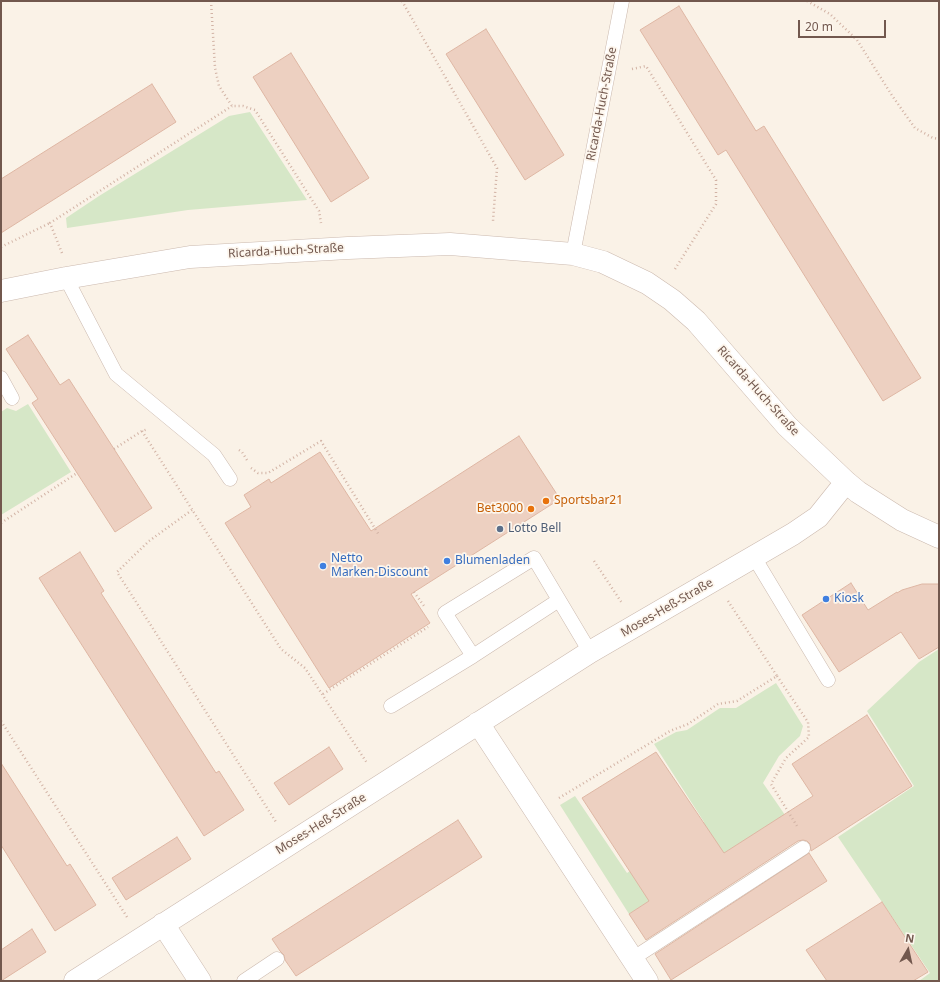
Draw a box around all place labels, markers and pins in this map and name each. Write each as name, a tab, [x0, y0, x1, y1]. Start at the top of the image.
place label: Sportsbar21	[554, 494, 623, 508]
marker: Sportsbar21	[541, 496, 551, 506]
place label: Bet3000	[477, 502, 523, 516]
marker: Bet3000	[526, 504, 536, 514]
place label: Lotto Bell	[508, 522, 561, 536]
marker: Lotto Bell	[495, 524, 505, 534]
place label: Netto Marken-Discount	[331, 552, 428, 580]
place label: Blumenladen	[455, 554, 530, 568]
marker: Blumenladen	[442, 556, 452, 566]
marker: Netto Marken-Discount	[318, 561, 328, 571]
place label: Kiosk	[834, 592, 864, 606]
marker: Kiosk	[821, 594, 831, 604]

